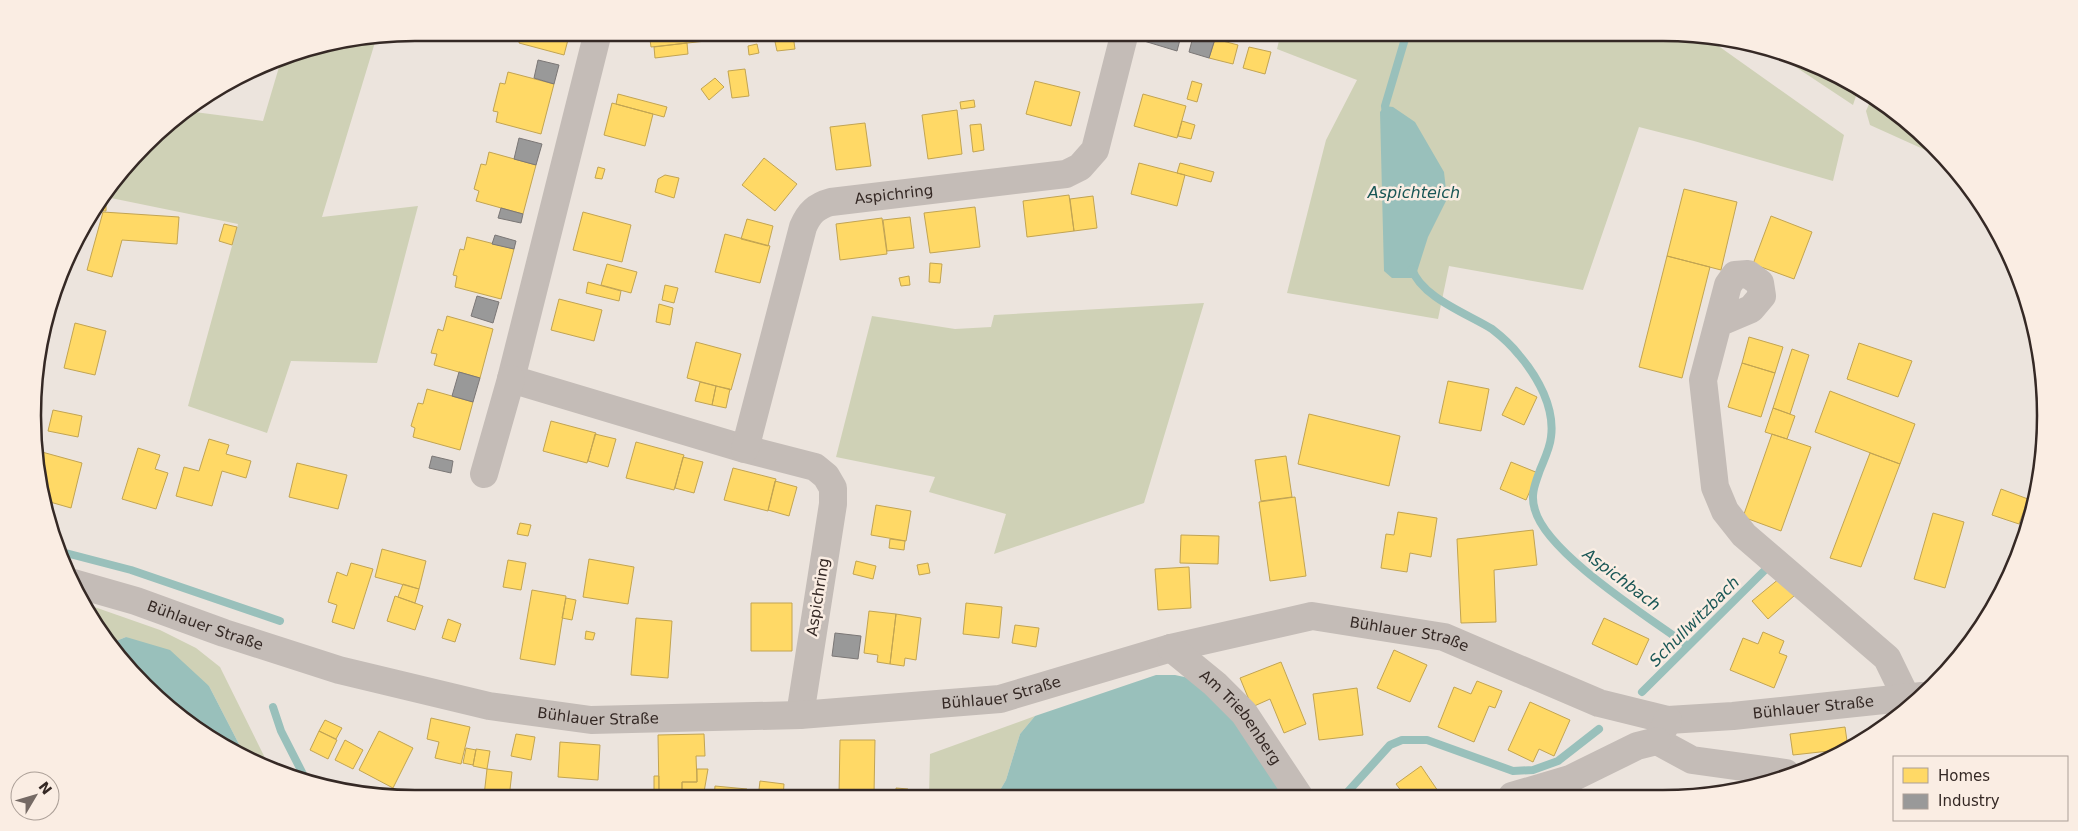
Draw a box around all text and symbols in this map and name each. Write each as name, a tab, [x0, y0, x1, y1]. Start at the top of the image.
street label: Aspichring	[854, 181, 934, 208]
water label: Aspichteich	[1367, 183, 1460, 202]
water label: Aspichbach	[1579, 544, 1664, 615]
street label: Aspichring	[803, 557, 833, 637]
water label: Schullwitzbach	[1645, 572, 1743, 670]
street label: Bühlauer Straße	[145, 597, 266, 654]
street label: Bühlauer Straße	[1348, 613, 1472, 656]
street label: Am Triebenberg	[1196, 666, 1285, 768]
street label: Bühlauer Straße	[941, 672, 1063, 713]
street label: Bühlauer Straße	[1752, 692, 1875, 723]
street label: Bühlauer Straße	[536, 704, 659, 729]
legend	[1893, 756, 2068, 821]
text: Homes	[1938, 767, 1990, 785]
north arrow	[10, 771, 60, 821]
text: N	[35, 778, 55, 798]
text: Industry	[1938, 792, 2000, 810]

